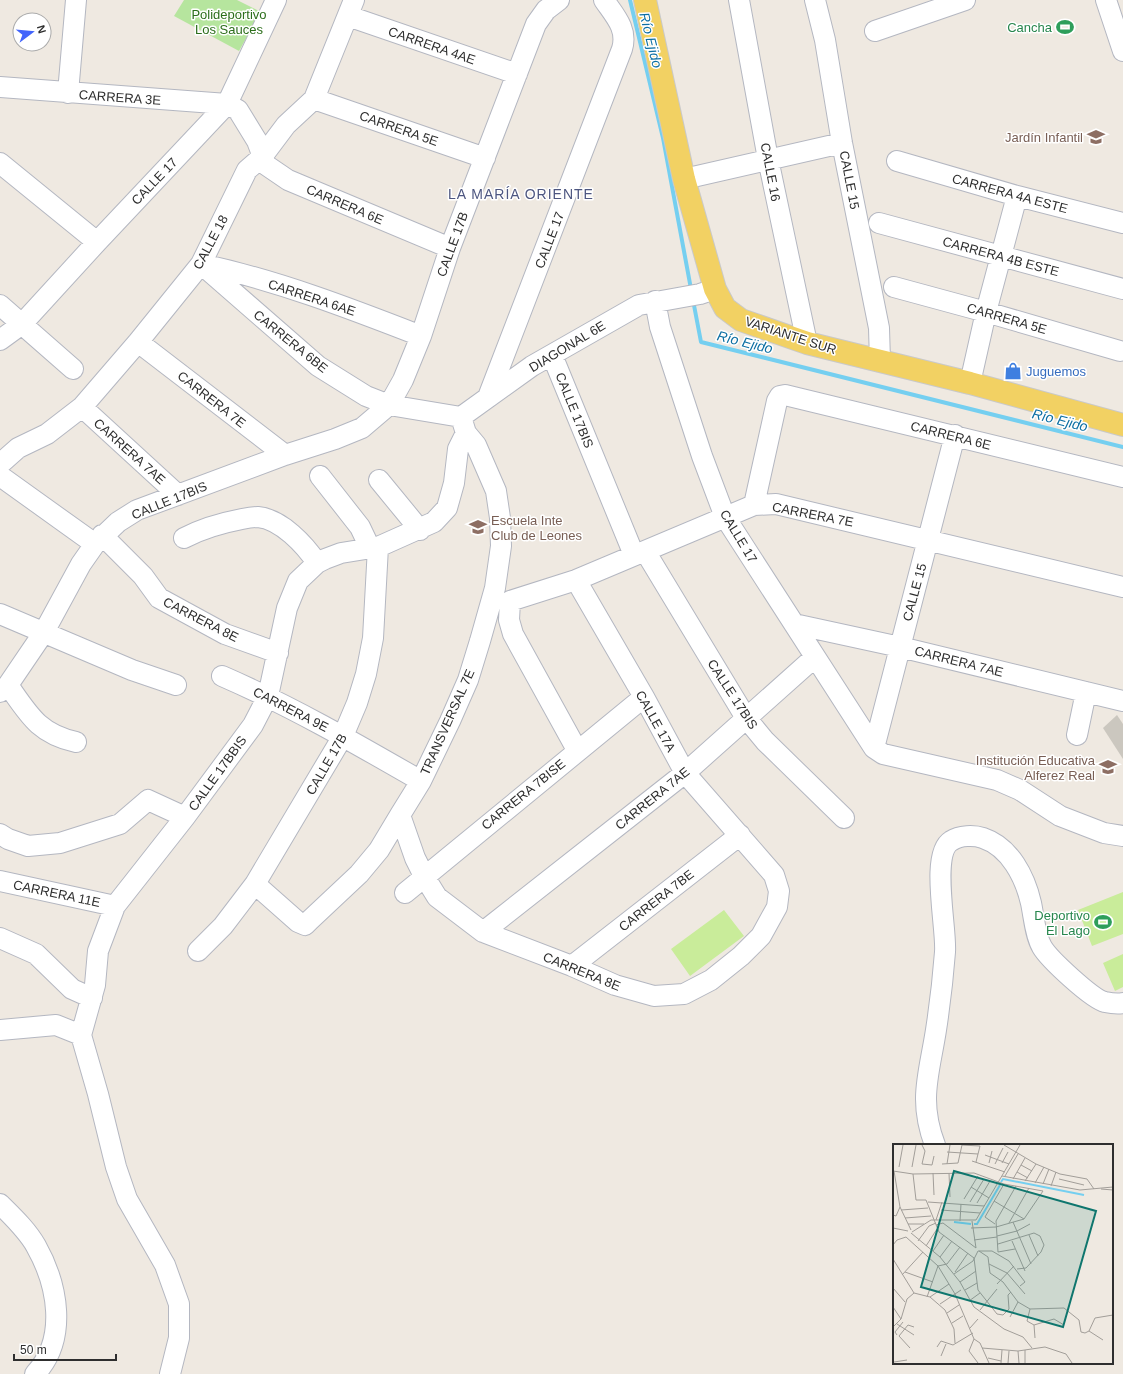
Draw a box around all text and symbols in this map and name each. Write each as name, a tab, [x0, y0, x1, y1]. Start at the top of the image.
park label: Polideportivo Los Sauces	[191, 7, 267, 37]
water label: Río Ejido	[636, 11, 666, 70]
north arrow	[12, 12, 52, 52]
sports icon: Cancha	[1055, 17, 1075, 37]
place label: Cancha	[1007, 20, 1053, 35]
text: N	[35, 24, 48, 35]
street label: CARRERA 4AE	[386, 24, 478, 67]
street label: CARRERA 3E	[78, 87, 162, 108]
street label: CARRERA 5E	[357, 108, 441, 149]
school or university icon: Jardín Infantil	[1086, 127, 1106, 147]
place label: Jardín Infantil	[1005, 130, 1083, 145]
street label: CALLE 16	[757, 142, 784, 203]
street label: CALLE 15	[836, 150, 863, 211]
street label: CALLE 17	[128, 155, 180, 208]
street label: CARRERA 4A ESTE	[950, 171, 1070, 216]
street label: CARRERA 6E	[304, 181, 386, 228]
district label: LA MARÍA ORIENTE	[448, 186, 594, 202]
street label: CALLE 17B	[434, 210, 471, 279]
street label: CALLE 17	[532, 210, 567, 271]
street label: CALLE 18	[190, 213, 231, 272]
street label: CARRERA 4B ESTE	[941, 234, 1061, 279]
street label: CARRERA 6AE	[266, 276, 358, 319]
street label: CARRERA 5E	[965, 300, 1049, 337]
street label: CARRERA 6BE	[251, 307, 331, 376]
street label: VARIANTE SUR	[743, 314, 838, 357]
street label: DIAGONAL 6E	[526, 318, 608, 375]
water label: Río Ejido	[716, 327, 775, 357]
shop icon: Juguemos	[1003, 361, 1023, 381]
place label: Juguemos	[1026, 364, 1086, 379]
street label: CARRERA 7E	[175, 368, 249, 431]
street label: CALLE 17BIS	[553, 370, 597, 450]
water label: Río Ejido	[1031, 405, 1090, 435]
street label: CARRERA 7AE	[91, 415, 169, 488]
street label: CARRERA 6E	[909, 418, 993, 453]
street label: CALLE 17BIS	[129, 478, 209, 522]
street label: CARRERA 7E	[771, 499, 855, 530]
street label: CALLE 17	[717, 507, 760, 566]
place label: Escuela Inte Club de Leones	[491, 513, 583, 543]
school or university icon: Escuela Inte Club de Leones	[468, 517, 488, 537]
street label: CALLE 15	[900, 562, 929, 623]
street label: CARRERA 8E	[161, 594, 241, 645]
street label: CARRERA 7AE	[913, 643, 1005, 680]
street label: CALLE 17BIS	[704, 657, 761, 732]
street label: TRANSVERSAL 7E	[417, 667, 478, 778]
street label: CARRERA 9E	[251, 684, 331, 735]
street label: CALLE 17A	[633, 688, 679, 755]
street label: CALLE 17B	[303, 731, 350, 797]
street label: CALLE 17BBIS	[185, 733, 250, 814]
place label: Institución Educativa Alferez Real	[976, 753, 1096, 783]
street label: CARRERA 7BISE	[478, 756, 568, 833]
school or university icon: Institución Educativa Alferez Real	[1098, 757, 1118, 777]
street label: CARRERA 7AE	[612, 764, 693, 833]
street label: CARRERA 7BE	[616, 866, 697, 934]
street label: CARRERA 11E	[12, 877, 102, 910]
place label: Deportivo El Lago	[1034, 908, 1090, 938]
sports icon: Deportivo El Lago	[1093, 912, 1113, 932]
street label: CARRERA 8E	[541, 949, 623, 994]
inset map	[893, 1144, 1113, 1364]
scale bar	[14, 1336, 116, 1362]
text: 50 m	[20, 1343, 47, 1357]

